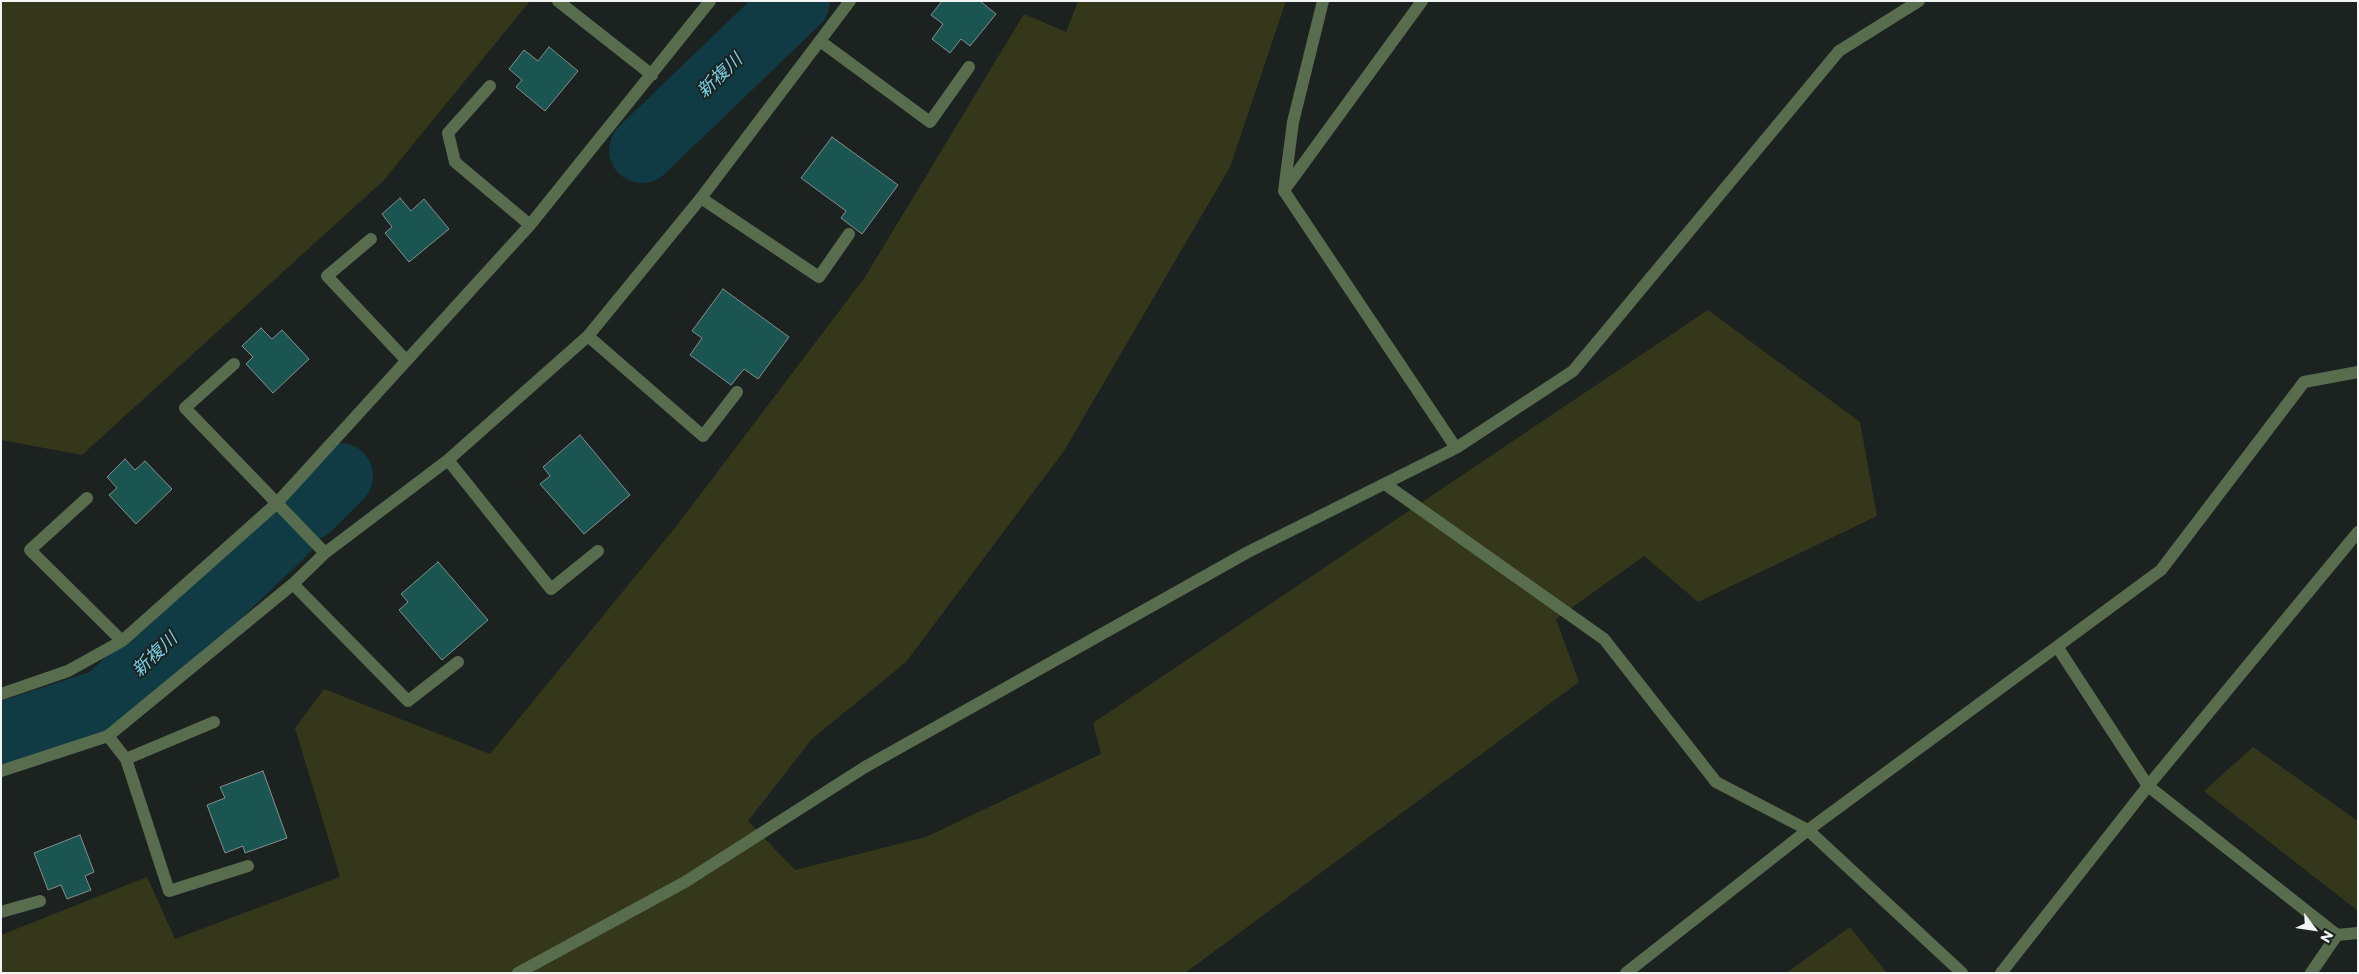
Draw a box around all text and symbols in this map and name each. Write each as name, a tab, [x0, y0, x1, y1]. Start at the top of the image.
water label: 新複川	[693, 49, 747, 103]
water label: 新複川	[128, 628, 182, 682]
north arrow	[2289, 904, 2339, 954]
text: N	[2316, 927, 2337, 946]

